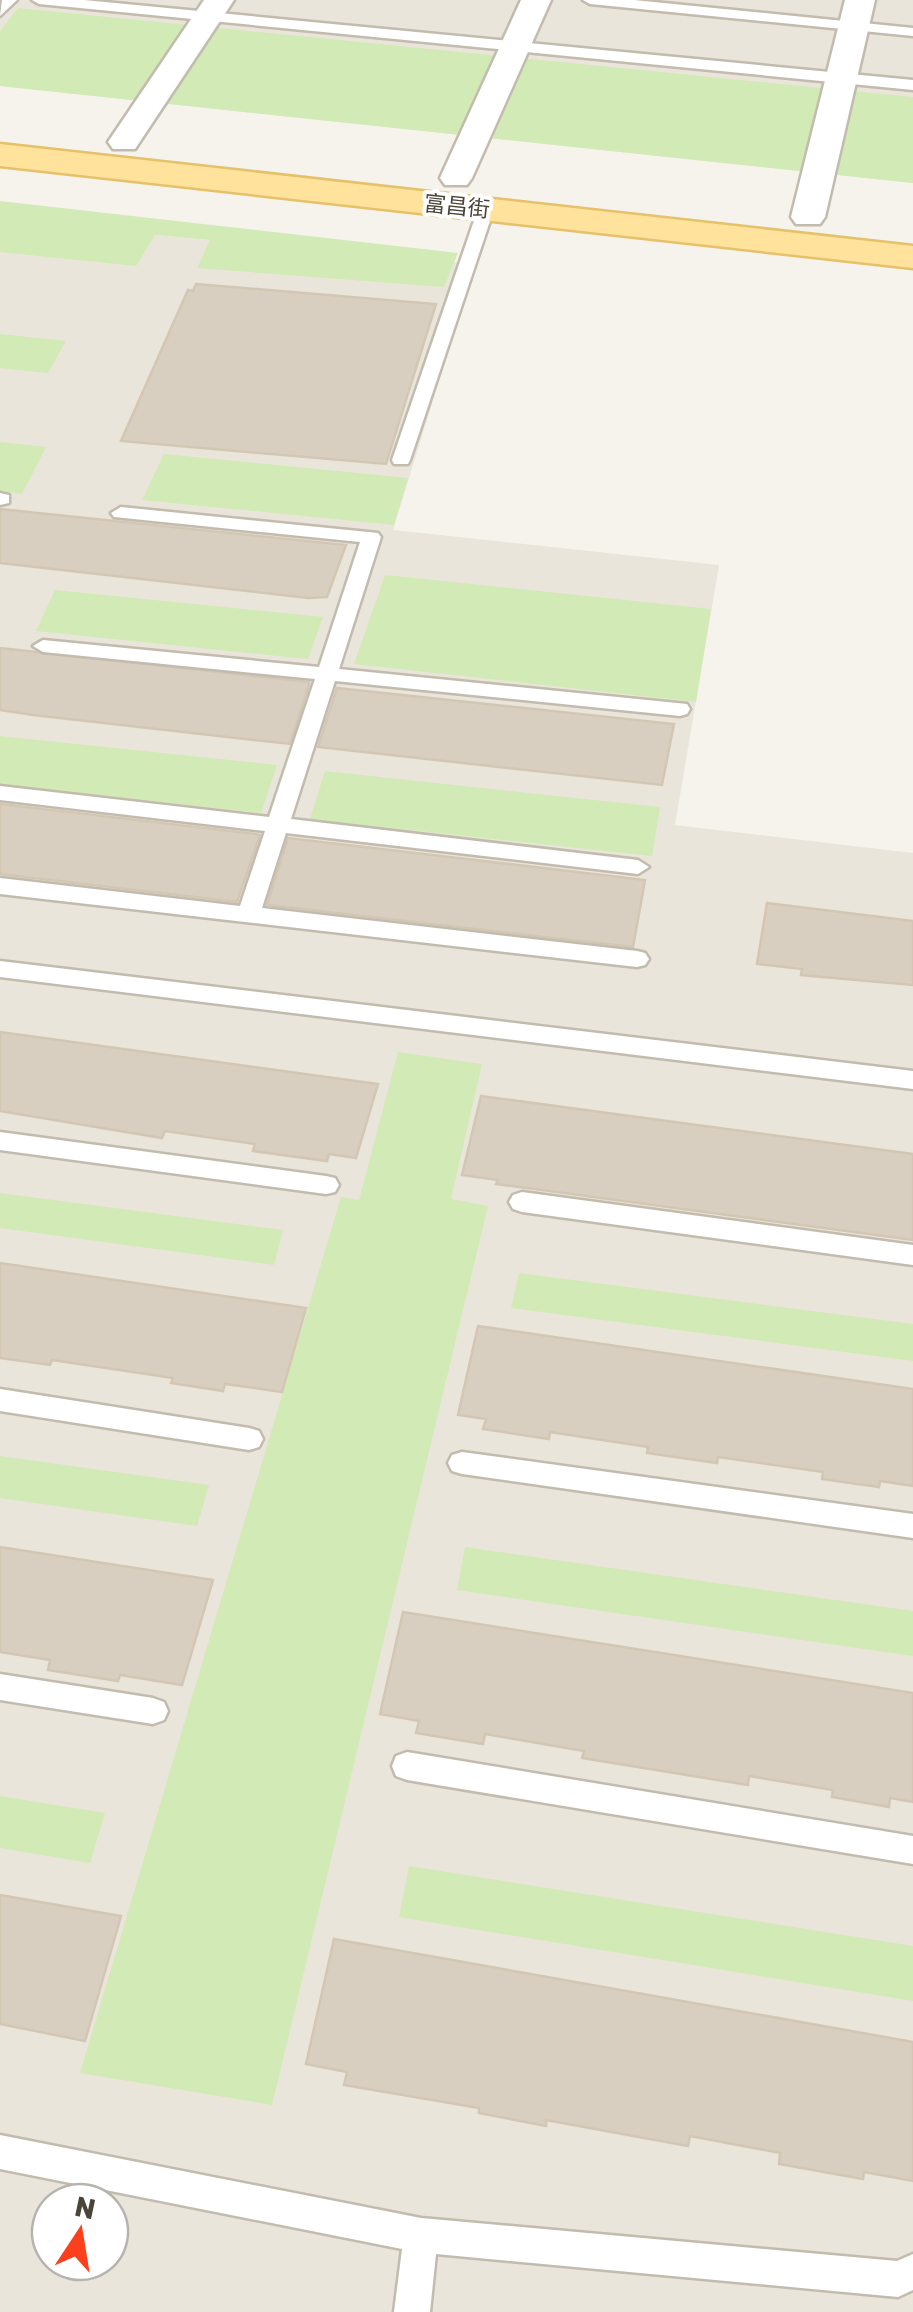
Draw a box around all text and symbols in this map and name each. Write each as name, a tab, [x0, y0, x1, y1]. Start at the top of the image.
street label: 富昌街	[423, 190, 491, 223]
north arrow	[30, 2182, 130, 2282]
text: N	[72, 2190, 98, 2226]

